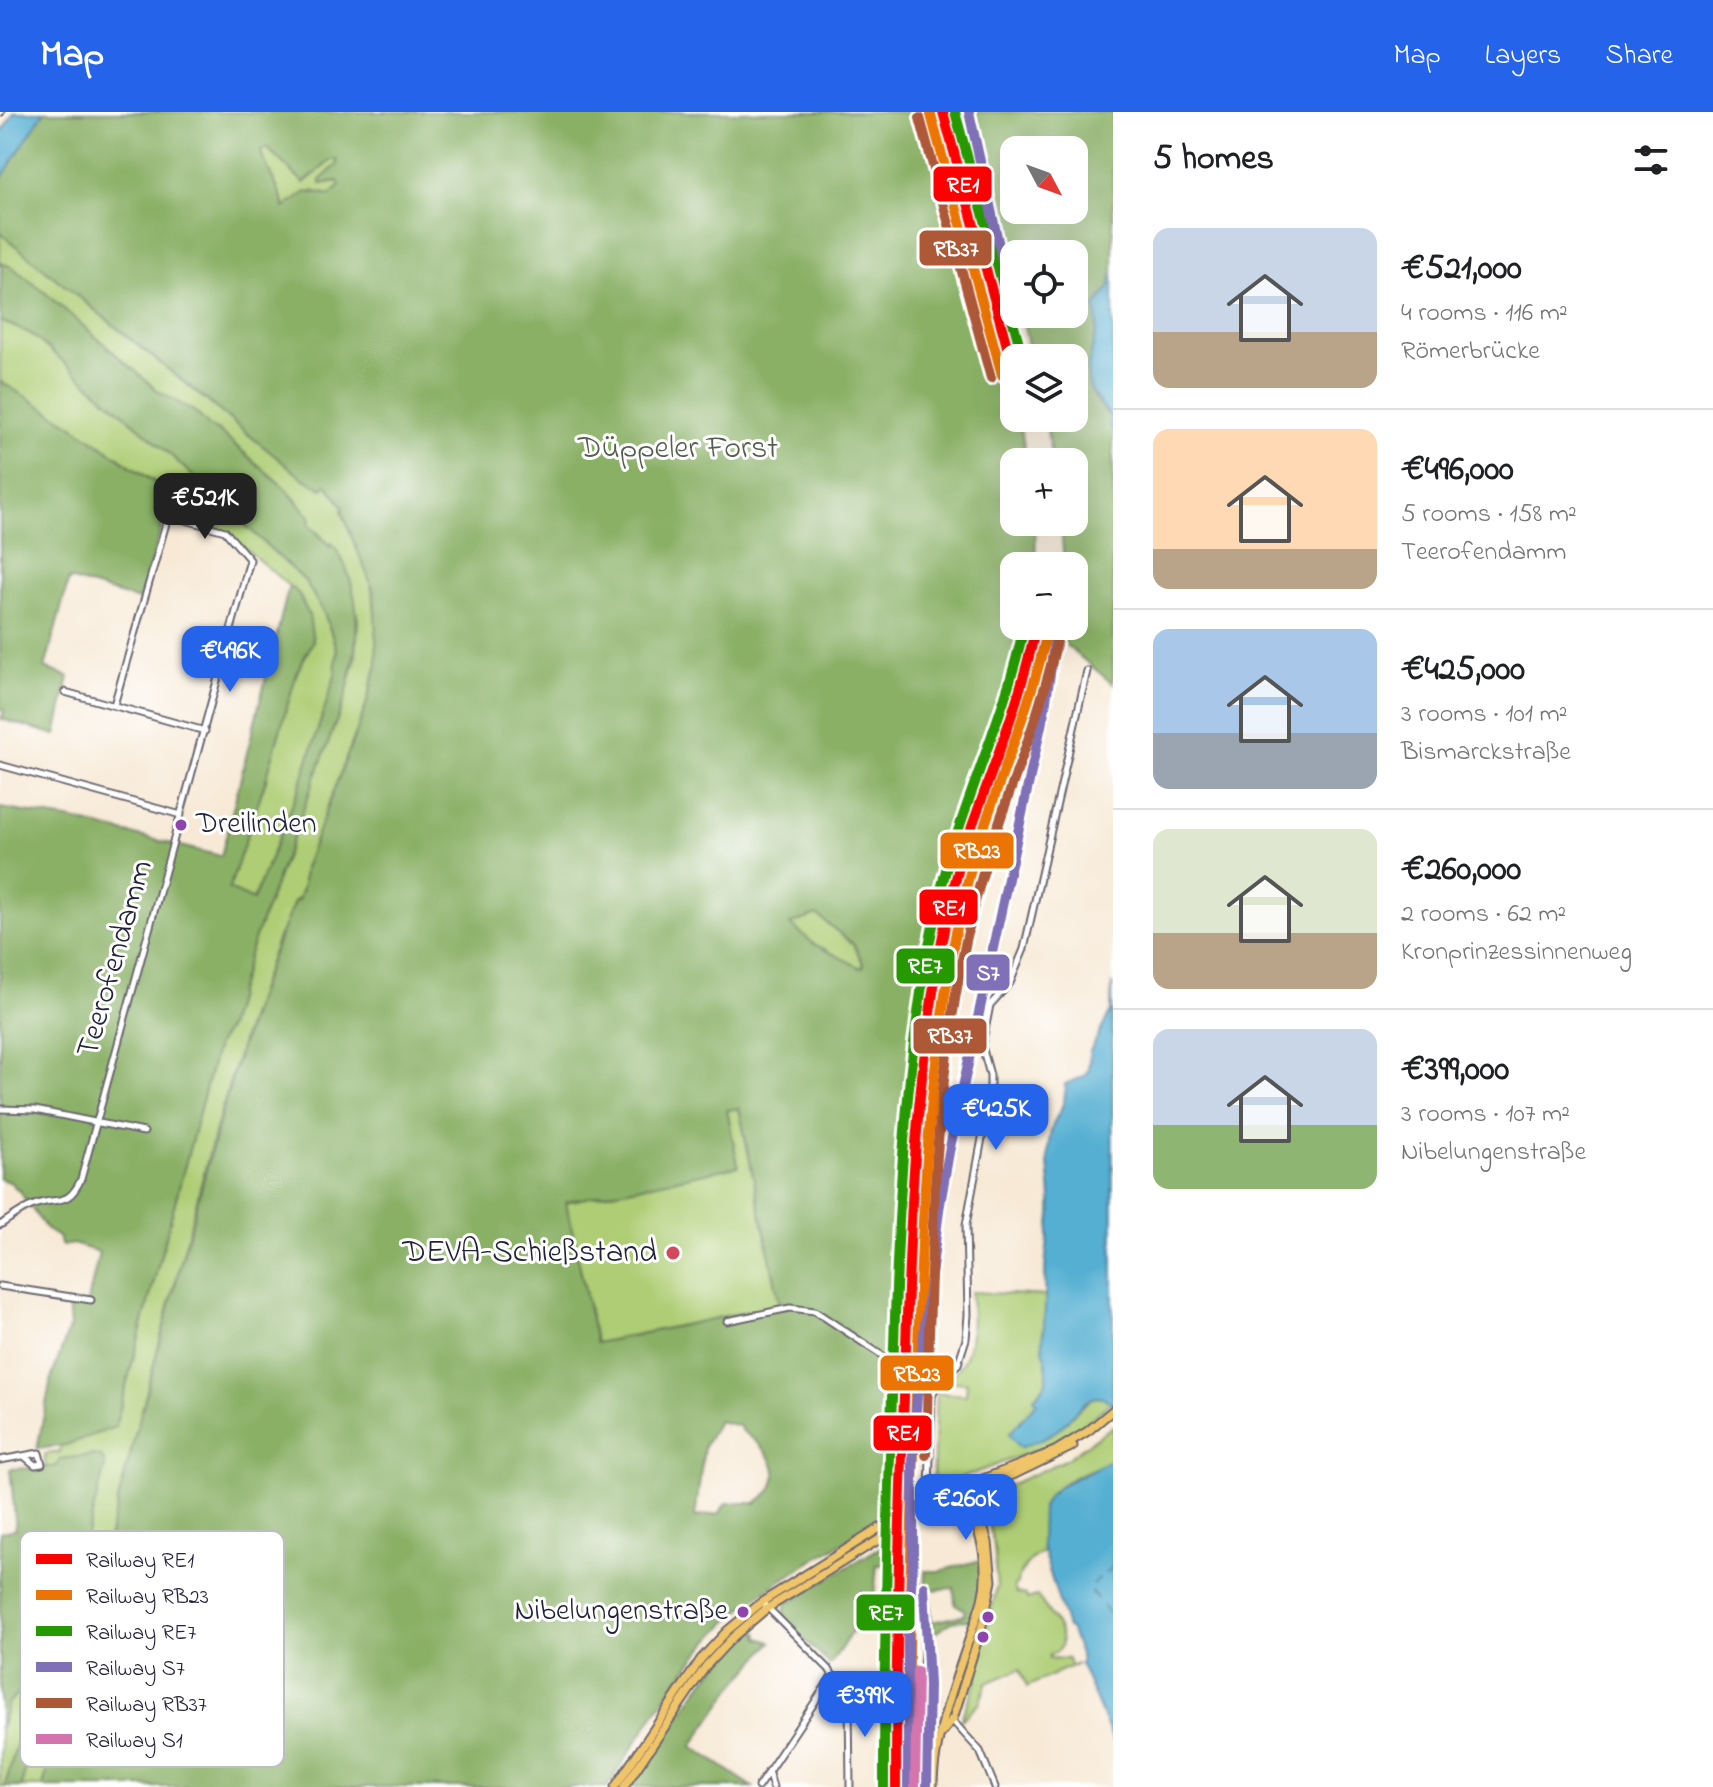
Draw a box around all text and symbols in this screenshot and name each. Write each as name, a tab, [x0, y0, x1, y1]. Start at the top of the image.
text: Map	[40, 28, 104, 84]
text: Map	[1393, 36, 1441, 77]
text: Layers	[1485, 36, 1561, 77]
text: Share	[1605, 36, 1673, 77]
text: 5 homes	[1153, 135, 1274, 185]
north arrow	[1000, 136, 1088, 224]
map controls	[1000, 136, 1088, 640]
icon: filters	[1629, 138, 1673, 182]
line badge: RE1	[932, 165, 993, 203]
text: RE1	[947, 171, 979, 203]
line badge: RB37	[918, 229, 993, 267]
text: RB37	[933, 235, 979, 267]
button: locate	[1000, 240, 1088, 328]
text: €521,000	[1401, 245, 1522, 295]
icon: home	[1217, 260, 1313, 356]
text: 4 rooms · 116 m²	[1401, 295, 1568, 333]
text: Römerbrücke	[1401, 333, 1540, 371]
button: layers	[1000, 344, 1088, 432]
park label: Düppeler Forst	[577, 426, 778, 473]
text: €496,000	[1401, 446, 1514, 496]
button: +	[1000, 448, 1088, 536]
icon: home	[1217, 461, 1313, 557]
pin: €521K	[149, 473, 261, 541]
text: €521K	[172, 480, 238, 518]
text: 5 rooms · 158 m²	[1401, 496, 1577, 534]
text: Teerofendamm	[1401, 534, 1566, 572]
button: −	[1000, 552, 1088, 640]
pin: €496K	[174, 626, 286, 694]
text: €496K	[200, 633, 260, 671]
text: €425,000	[1401, 646, 1525, 696]
icon: home	[1217, 661, 1313, 757]
text: 3 rooms · 101 m²	[1401, 696, 1567, 734]
text: Bismarckstraße	[1401, 734, 1571, 772]
place label: Dreilinden	[195, 803, 316, 847]
marker: Dreilinden	[173, 817, 189, 833]
line badge: RB23	[939, 831, 1015, 870]
text: RB23	[954, 837, 1001, 869]
text: €260,000	[1401, 846, 1521, 896]
street label: Teerofendamm	[65, 855, 167, 1063]
icon: home	[1217, 861, 1313, 957]
line badge: RE1	[918, 888, 979, 926]
text: RE1	[933, 894, 965, 926]
text: 2 rooms · 62 m²	[1401, 896, 1566, 934]
text: Kronprinzessinnenweg	[1401, 934, 1632, 972]
line badge: RE7	[895, 947, 956, 985]
text: RE7	[908, 952, 943, 984]
line badge: S7	[965, 953, 1011, 992]
text: S7	[976, 959, 1001, 991]
line badge: RB37	[912, 1017, 988, 1055]
text: RB37	[927, 1022, 973, 1054]
text: €399,000	[1401, 1046, 1509, 1096]
icon: home	[1217, 1061, 1313, 1157]
pin: €425K	[940, 1084, 1052, 1152]
text: €425K	[961, 1091, 1031, 1129]
text: 3 rooms · 107 m²	[1401, 1096, 1570, 1134]
text: Nibelungenstraße	[1401, 1134, 1586, 1172]
place label: DEVA-Schießstand	[402, 1230, 657, 1277]
marker: DEVA-Schießstand	[664, 1244, 682, 1262]
line badge: RB23	[879, 1354, 955, 1392]
text: RB23	[894, 1360, 941, 1392]
line badge: RE1	[872, 1414, 933, 1452]
text: RE1	[887, 1419, 919, 1451]
pin: €260K	[910, 1474, 1022, 1542]
text: €260K	[933, 1481, 999, 1519]
legend	[20, 1531, 284, 1767]
text: Railway RE1	[86, 1546, 194, 1579]
text: Railway RB23	[86, 1582, 209, 1615]
place label: Nibelungenstraße	[514, 1590, 729, 1634]
line badge: RE7	[855, 1593, 916, 1632]
text: RE7	[869, 1599, 904, 1631]
marker: Nibelungenstraße	[735, 1604, 751, 1620]
unlabelled marker	[980, 1609, 996, 1625]
text: Railway RE7	[86, 1618, 196, 1651]
unlabelled marker	[975, 1629, 991, 1645]
text: Railway S7	[86, 1654, 185, 1687]
pin: €399K	[809, 1671, 921, 1739]
text: €399K	[836, 1678, 894, 1716]
text: Railway RB37	[86, 1690, 207, 1723]
text: Railway S1	[86, 1726, 183, 1759]

